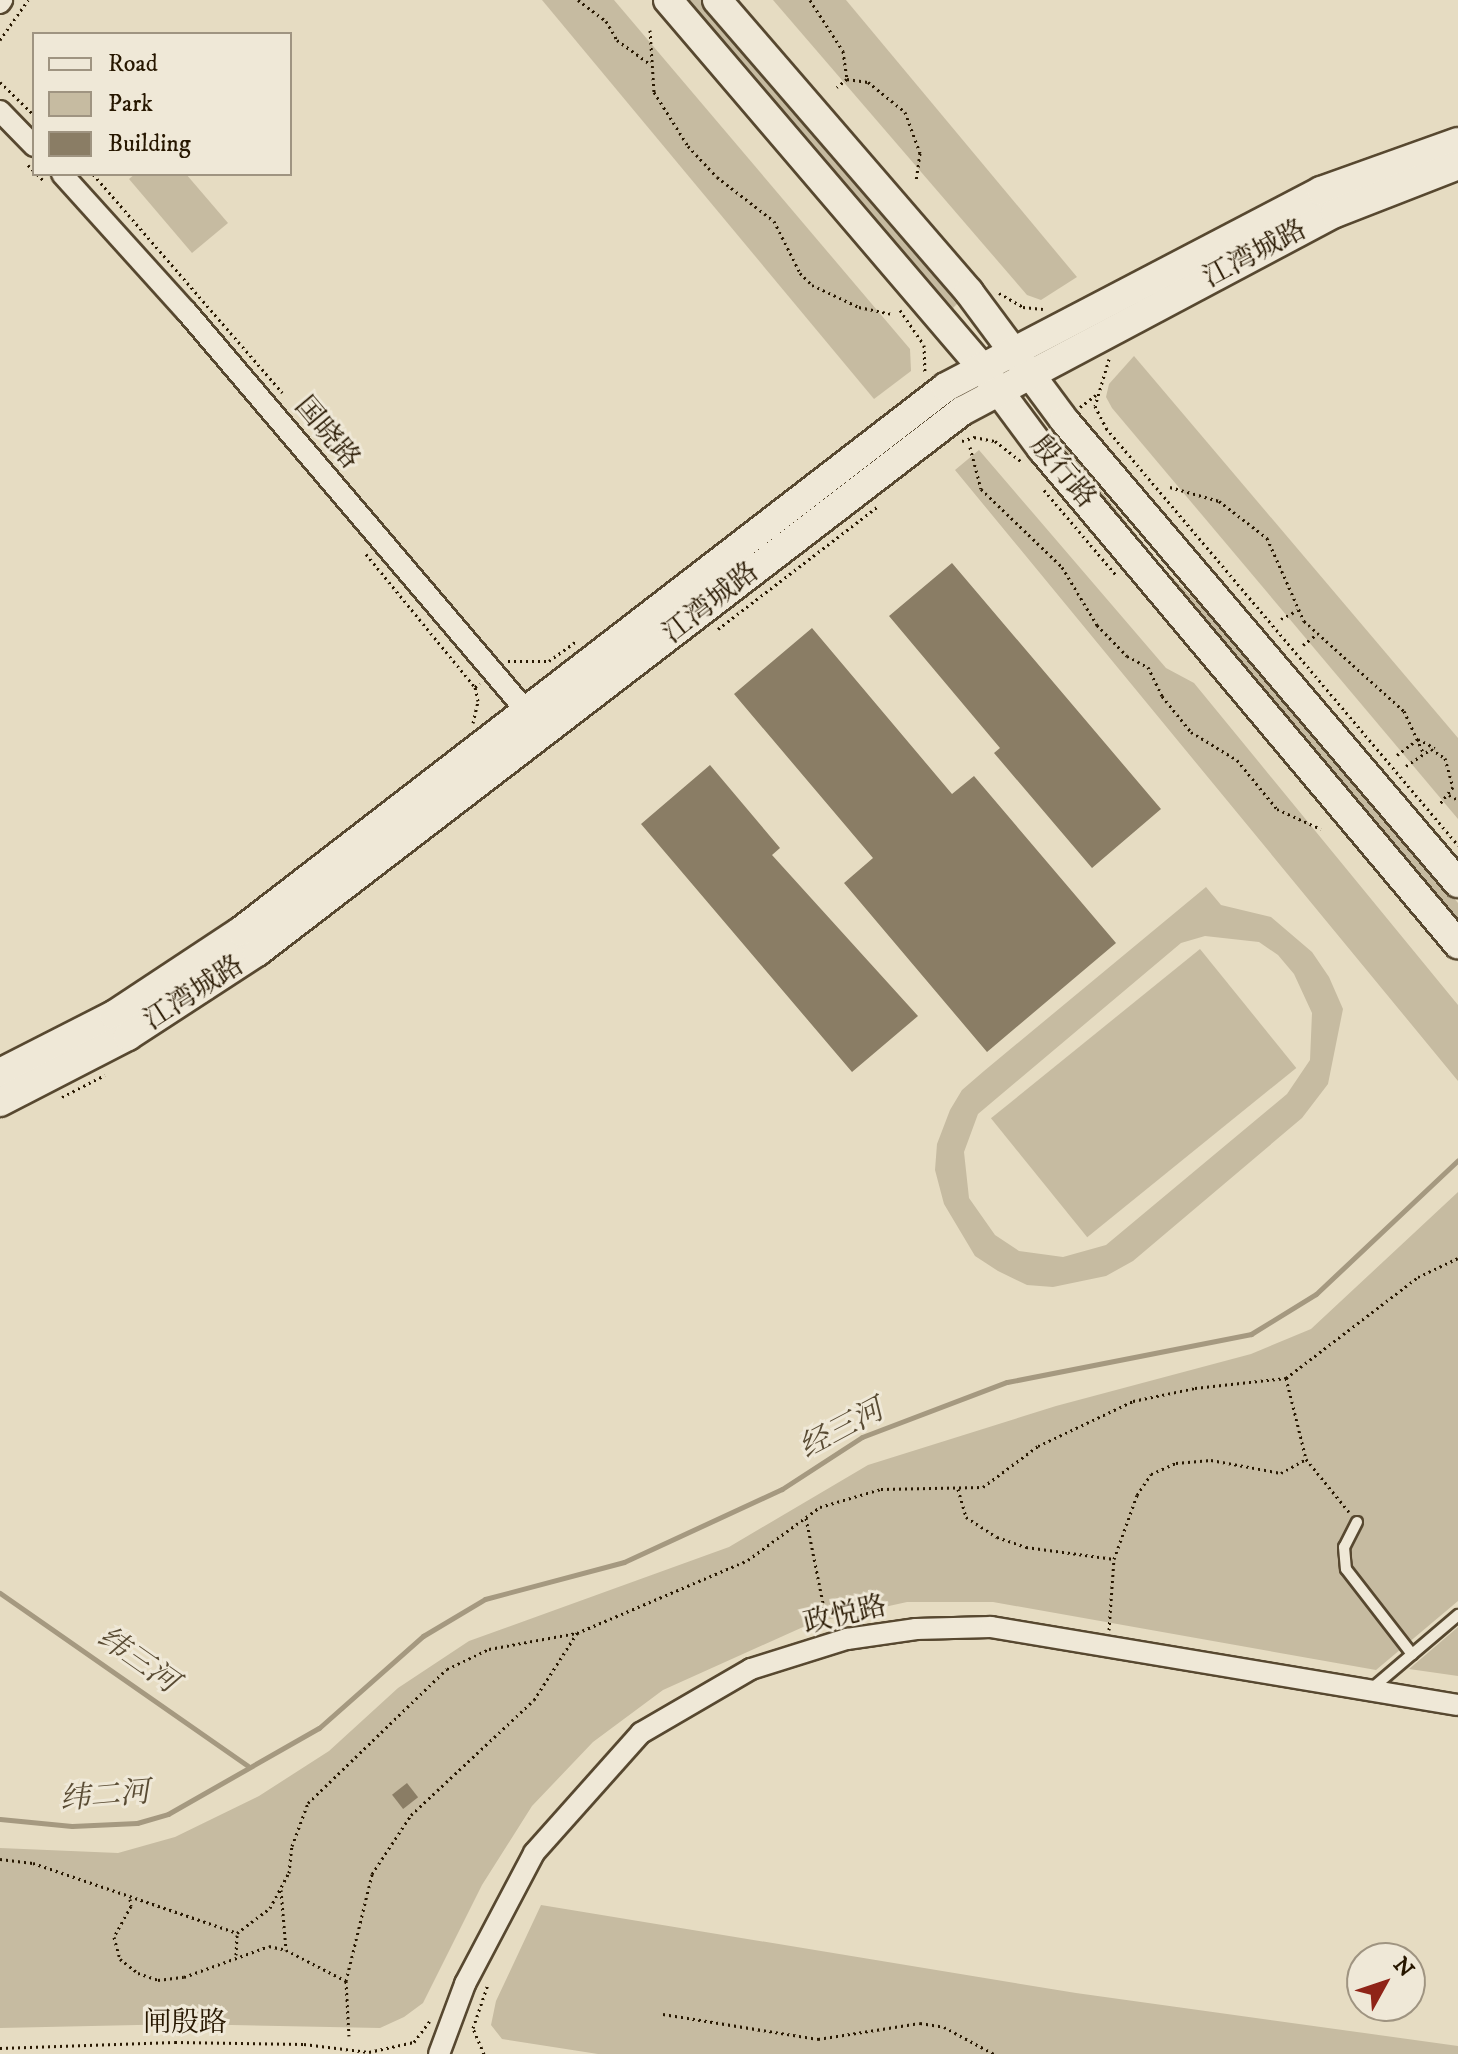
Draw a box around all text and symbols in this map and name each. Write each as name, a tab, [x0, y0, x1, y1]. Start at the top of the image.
legend	[32, 32, 292, 176]
text: Road	[108, 49, 158, 79]
text: Park	[108, 89, 153, 119]
text: Building	[108, 129, 191, 159]
street label: 江湾城路	[1198, 213, 1312, 295]
street label: 国晓路	[287, 390, 367, 476]
street label: 殷行路	[1023, 429, 1103, 515]
street label: 江湾城路	[657, 555, 765, 651]
street label: 江湾城路	[138, 948, 250, 1038]
water label: 经三河	[794, 1393, 890, 1467]
street label: 政悦路	[800, 1589, 890, 1641]
water label: 纬三河	[90, 1620, 184, 1702]
water label: 纬二河	[59, 1775, 151, 1819]
north arrow	[1346, 1942, 1426, 2022]
text: N	[1387, 1952, 1419, 1983]
street label: 闸殷路	[143, 2006, 227, 2040]

